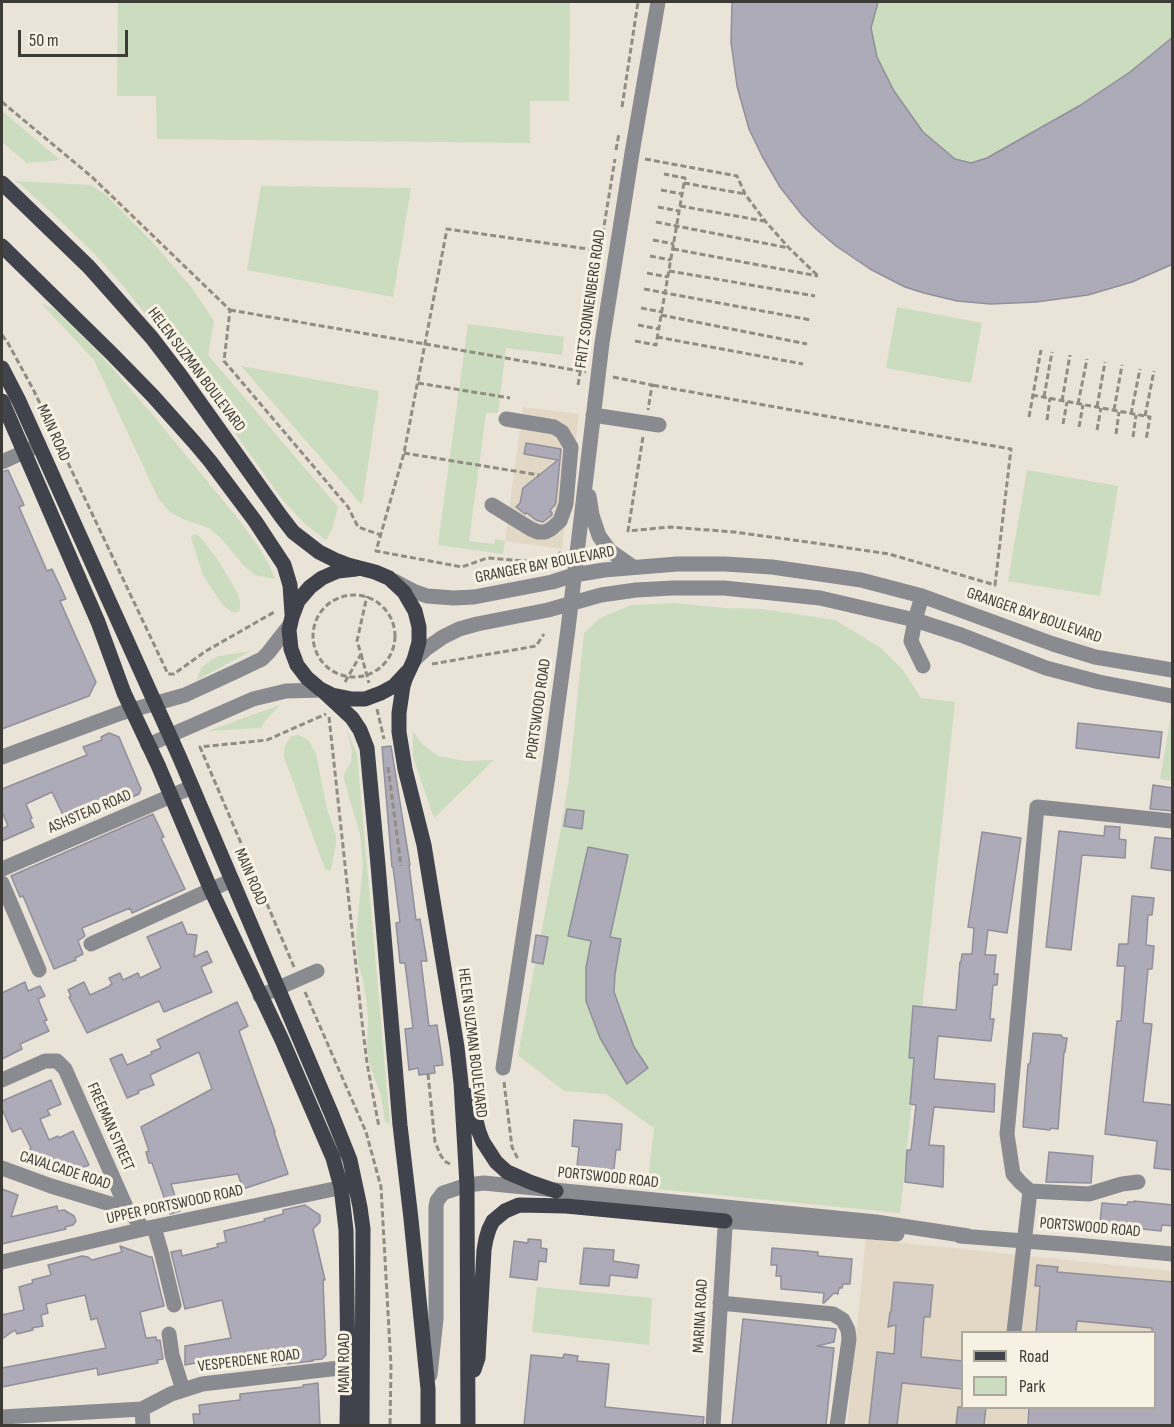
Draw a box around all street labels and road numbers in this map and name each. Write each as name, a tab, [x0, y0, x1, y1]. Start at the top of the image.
street label: FRITZ SONNENBERG ROAD	[572, 228, 610, 370]
street label: HELEN SUZMAN BOULEVARD	[143, 304, 249, 436]
street label: MAIN ROAD	[32, 402, 74, 464]
street label: GRANGER BAY BOULEVARD	[474, 542, 616, 588]
street label: GRANGER BAY BOULEVARD	[964, 584, 1104, 648]
street label: PORTSWOOD ROAD	[522, 657, 556, 761]
street label: ASHSTEAD ROAD	[45, 786, 135, 838]
street label: MAIN ROAD	[229, 846, 271, 908]
street label: HELEN SUZMAN BOULEVARD	[453, 967, 491, 1119]
street label: FREEMAN STREET	[82, 1080, 138, 1174]
street label: CAVALCADE ROAD	[17, 1147, 113, 1195]
street label: PORTSWOOD ROAD	[557, 1163, 659, 1193]
street label: UPPER PORTSWOOD ROAD	[105, 1181, 245, 1229]
street label: PORTSWOOD ROAD	[1039, 1214, 1141, 1242]
street label: MARINA ROAD	[689, 1278, 713, 1354]
street label: MAIN ROAD	[335, 1333, 355, 1393]
street label: VESPERDENE ROAD	[197, 1345, 301, 1377]

